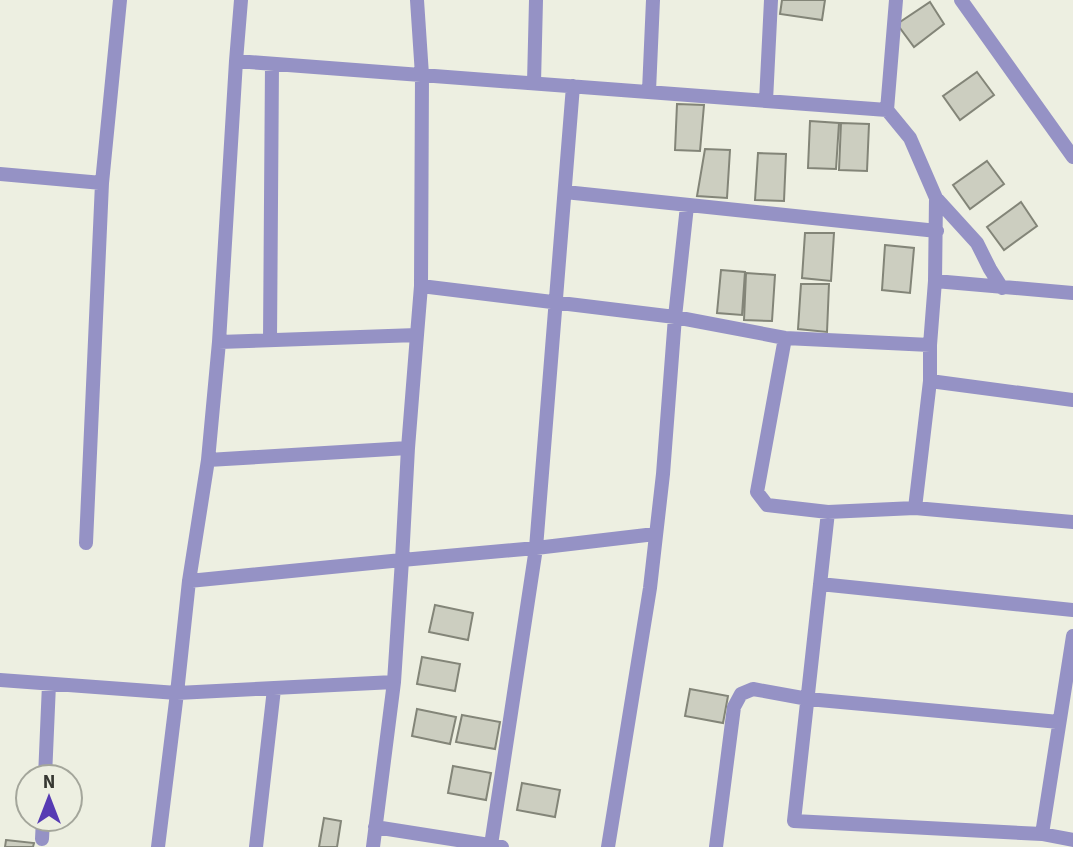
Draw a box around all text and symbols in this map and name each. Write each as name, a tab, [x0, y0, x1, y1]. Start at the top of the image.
north arrow	[14, 763, 84, 833]
text: N	[43, 769, 55, 796]

